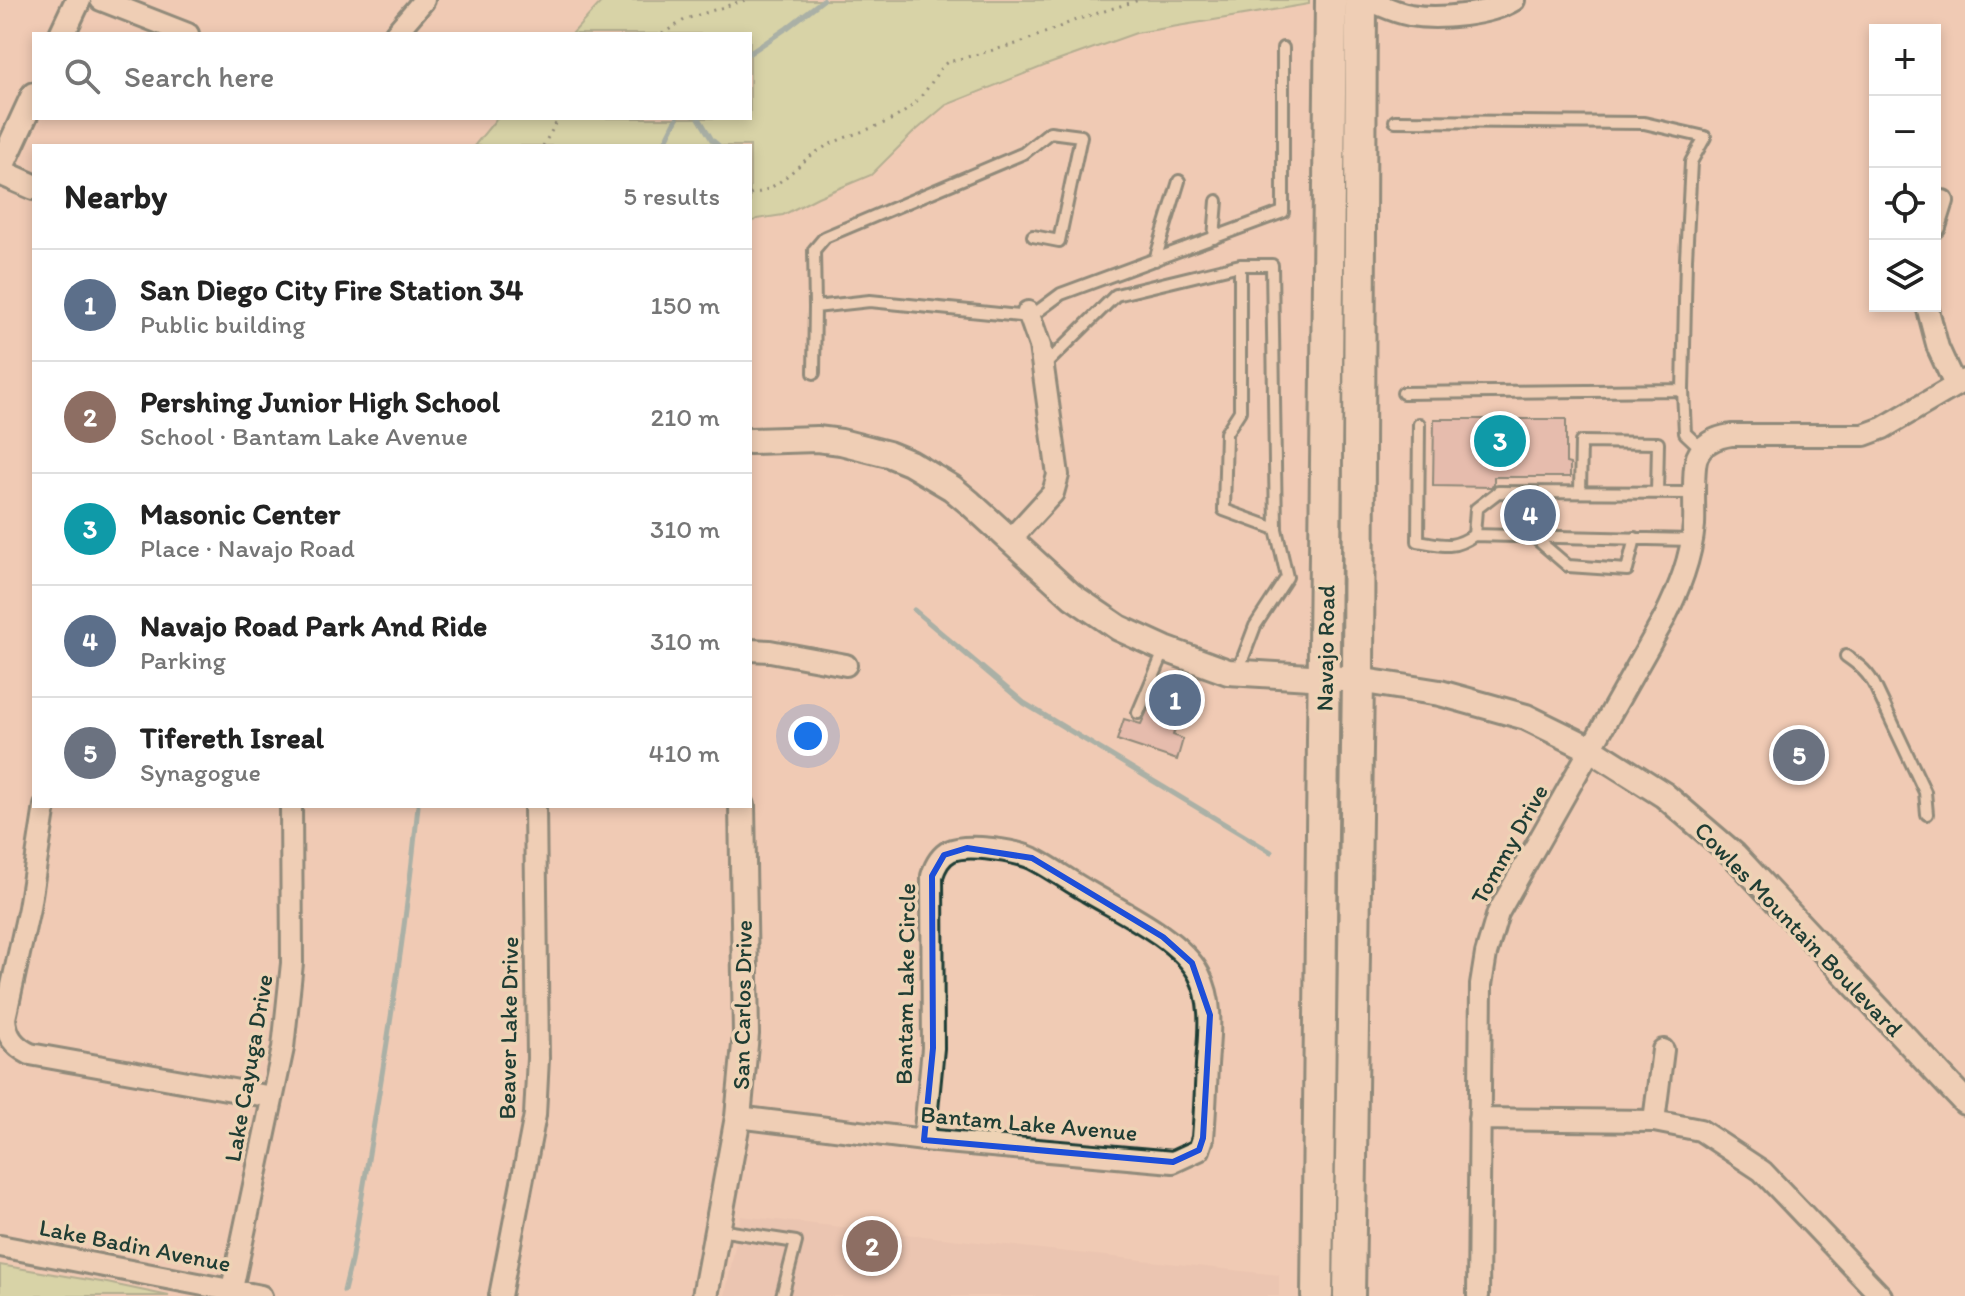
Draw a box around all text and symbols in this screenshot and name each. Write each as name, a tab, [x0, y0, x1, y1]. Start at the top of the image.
map controls	[1869, 24, 1941, 312]
button: +	[1869, 24, 1941, 96]
search box	[32, 32, 752, 120]
icon: search	[60, 54, 104, 98]
text: Search here	[124, 58, 274, 95]
button: −	[1869, 96, 1941, 168]
button: locate	[1869, 168, 1941, 240]
text: Nearby	[64, 176, 167, 217]
text: 5 results	[623, 180, 720, 212]
button: layers	[1869, 240, 1941, 312]
text: San Diego City Fire Station 34	[140, 271, 523, 308]
text: 1	[84, 289, 96, 321]
text: 150 m	[651, 289, 720, 321]
text: Public building	[140, 308, 306, 340]
text: Pershing Junior High School	[140, 383, 500, 420]
text: 2	[83, 401, 97, 433]
text: 210 m	[651, 401, 720, 433]
pin: 3	[1474, 411, 1526, 471]
text: School · Bantam Lake Avenue	[140, 420, 468, 452]
pin: 4	[1504, 485, 1556, 545]
text: Masonic Center	[140, 495, 340, 532]
text: 3	[83, 513, 97, 545]
text: 310 m	[650, 513, 720, 545]
text: Place · Navajo Road	[140, 532, 355, 564]
street label: Navajo Road	[1309, 584, 1341, 712]
text: Navajo Road Park And Ride	[140, 607, 487, 644]
text: 4	[82, 625, 98, 657]
text: 310 m	[650, 625, 720, 657]
text: Parking	[140, 644, 226, 676]
pin: 1	[1149, 670, 1201, 730]
your location	[788, 716, 828, 756]
text: Tifereth Isreal	[140, 719, 324, 756]
pin: 5	[1773, 725, 1825, 785]
text: 5	[83, 737, 97, 769]
text: 410 m	[649, 737, 720, 769]
text: Synagogue	[140, 756, 261, 788]
street label: Tommy Drive	[1464, 779, 1554, 909]
street label: Cowles Mountain Boulevard	[1689, 815, 1909, 1043]
street label: Bantam Lake Circle	[889, 883, 921, 1085]
street label: San Carlos Drive	[726, 920, 758, 1090]
street label: Beaver Lake Drive	[492, 936, 524, 1120]
street label: Lake Cayuga Drive	[217, 972, 279, 1164]
street label: Bantam Lake Avenue	[919, 1099, 1139, 1147]
street label: Lake Badin Avenue	[37, 1212, 233, 1278]
pin: 2	[846, 1216, 898, 1276]

